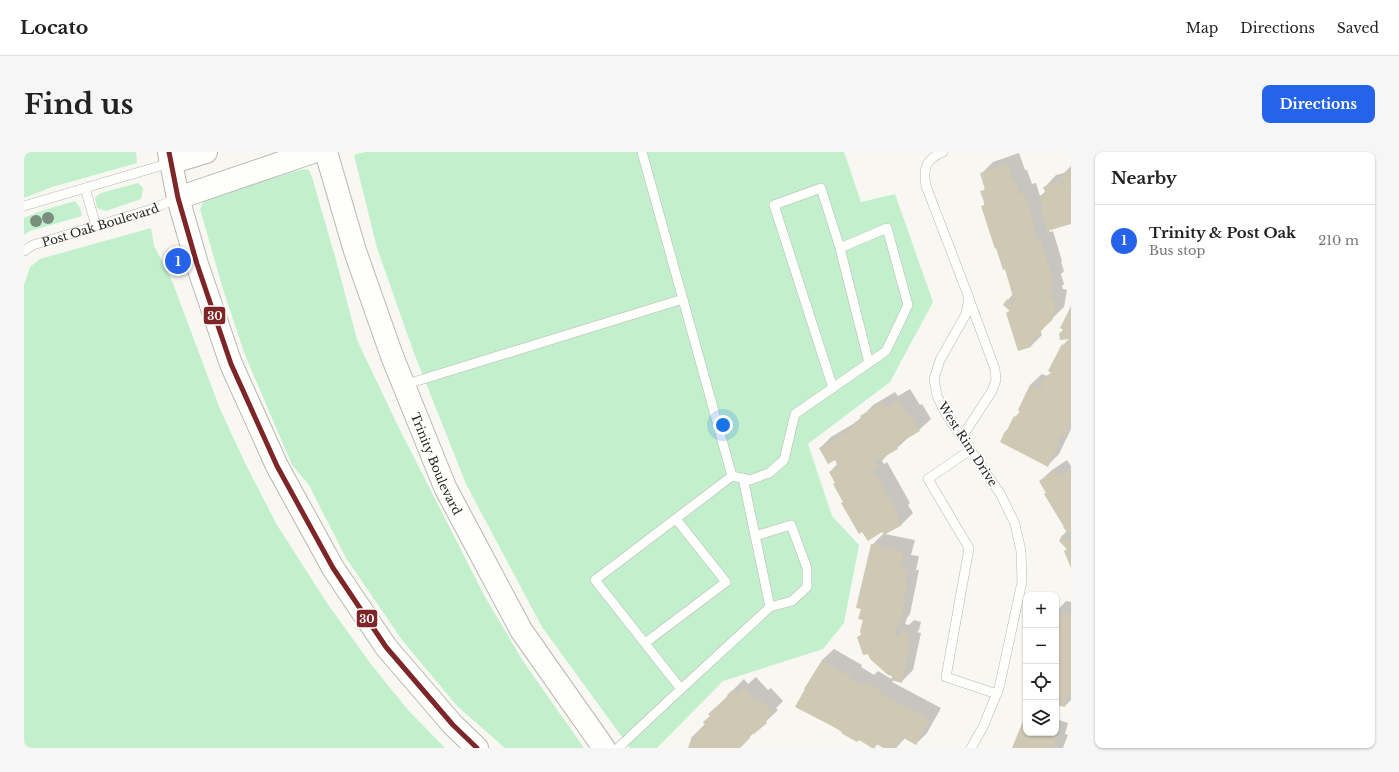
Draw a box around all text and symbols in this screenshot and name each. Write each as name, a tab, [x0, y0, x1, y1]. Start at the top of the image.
text: Locato	[20, 16, 88, 39]
text: Map	[1186, 19, 1218, 37]
text: Directions	[1240, 19, 1315, 37]
text: Saved	[1337, 19, 1379, 37]
button: Directions	[1262, 85, 1375, 123]
text: Find us	[24, 87, 134, 122]
text: Nearby	[1111, 168, 1177, 189]
street label: Post Oak Boulevard	[40, 200, 161, 249]
text: Trinity & Post Oak	[1149, 223, 1296, 242]
text: 1	[1121, 232, 1127, 249]
text: 210 m	[1318, 232, 1359, 249]
text: Bus stop	[1149, 242, 1205, 259]
pin: 1	[165, 246, 191, 276]
line badge: 30	[203, 306, 226, 325]
text: 30	[207, 309, 223, 323]
street label: West Rim Drive	[935, 398, 1001, 489]
street label: Trinity Boulevard	[408, 410, 466, 517]
your location	[713, 415, 733, 435]
map controls	[1023, 592, 1059, 736]
button: +	[1023, 592, 1059, 628]
line badge: 30	[356, 609, 378, 628]
text: 30	[359, 612, 375, 626]
button: −	[1023, 628, 1059, 664]
button: locate	[1023, 664, 1059, 700]
button: layers	[1023, 700, 1059, 736]

